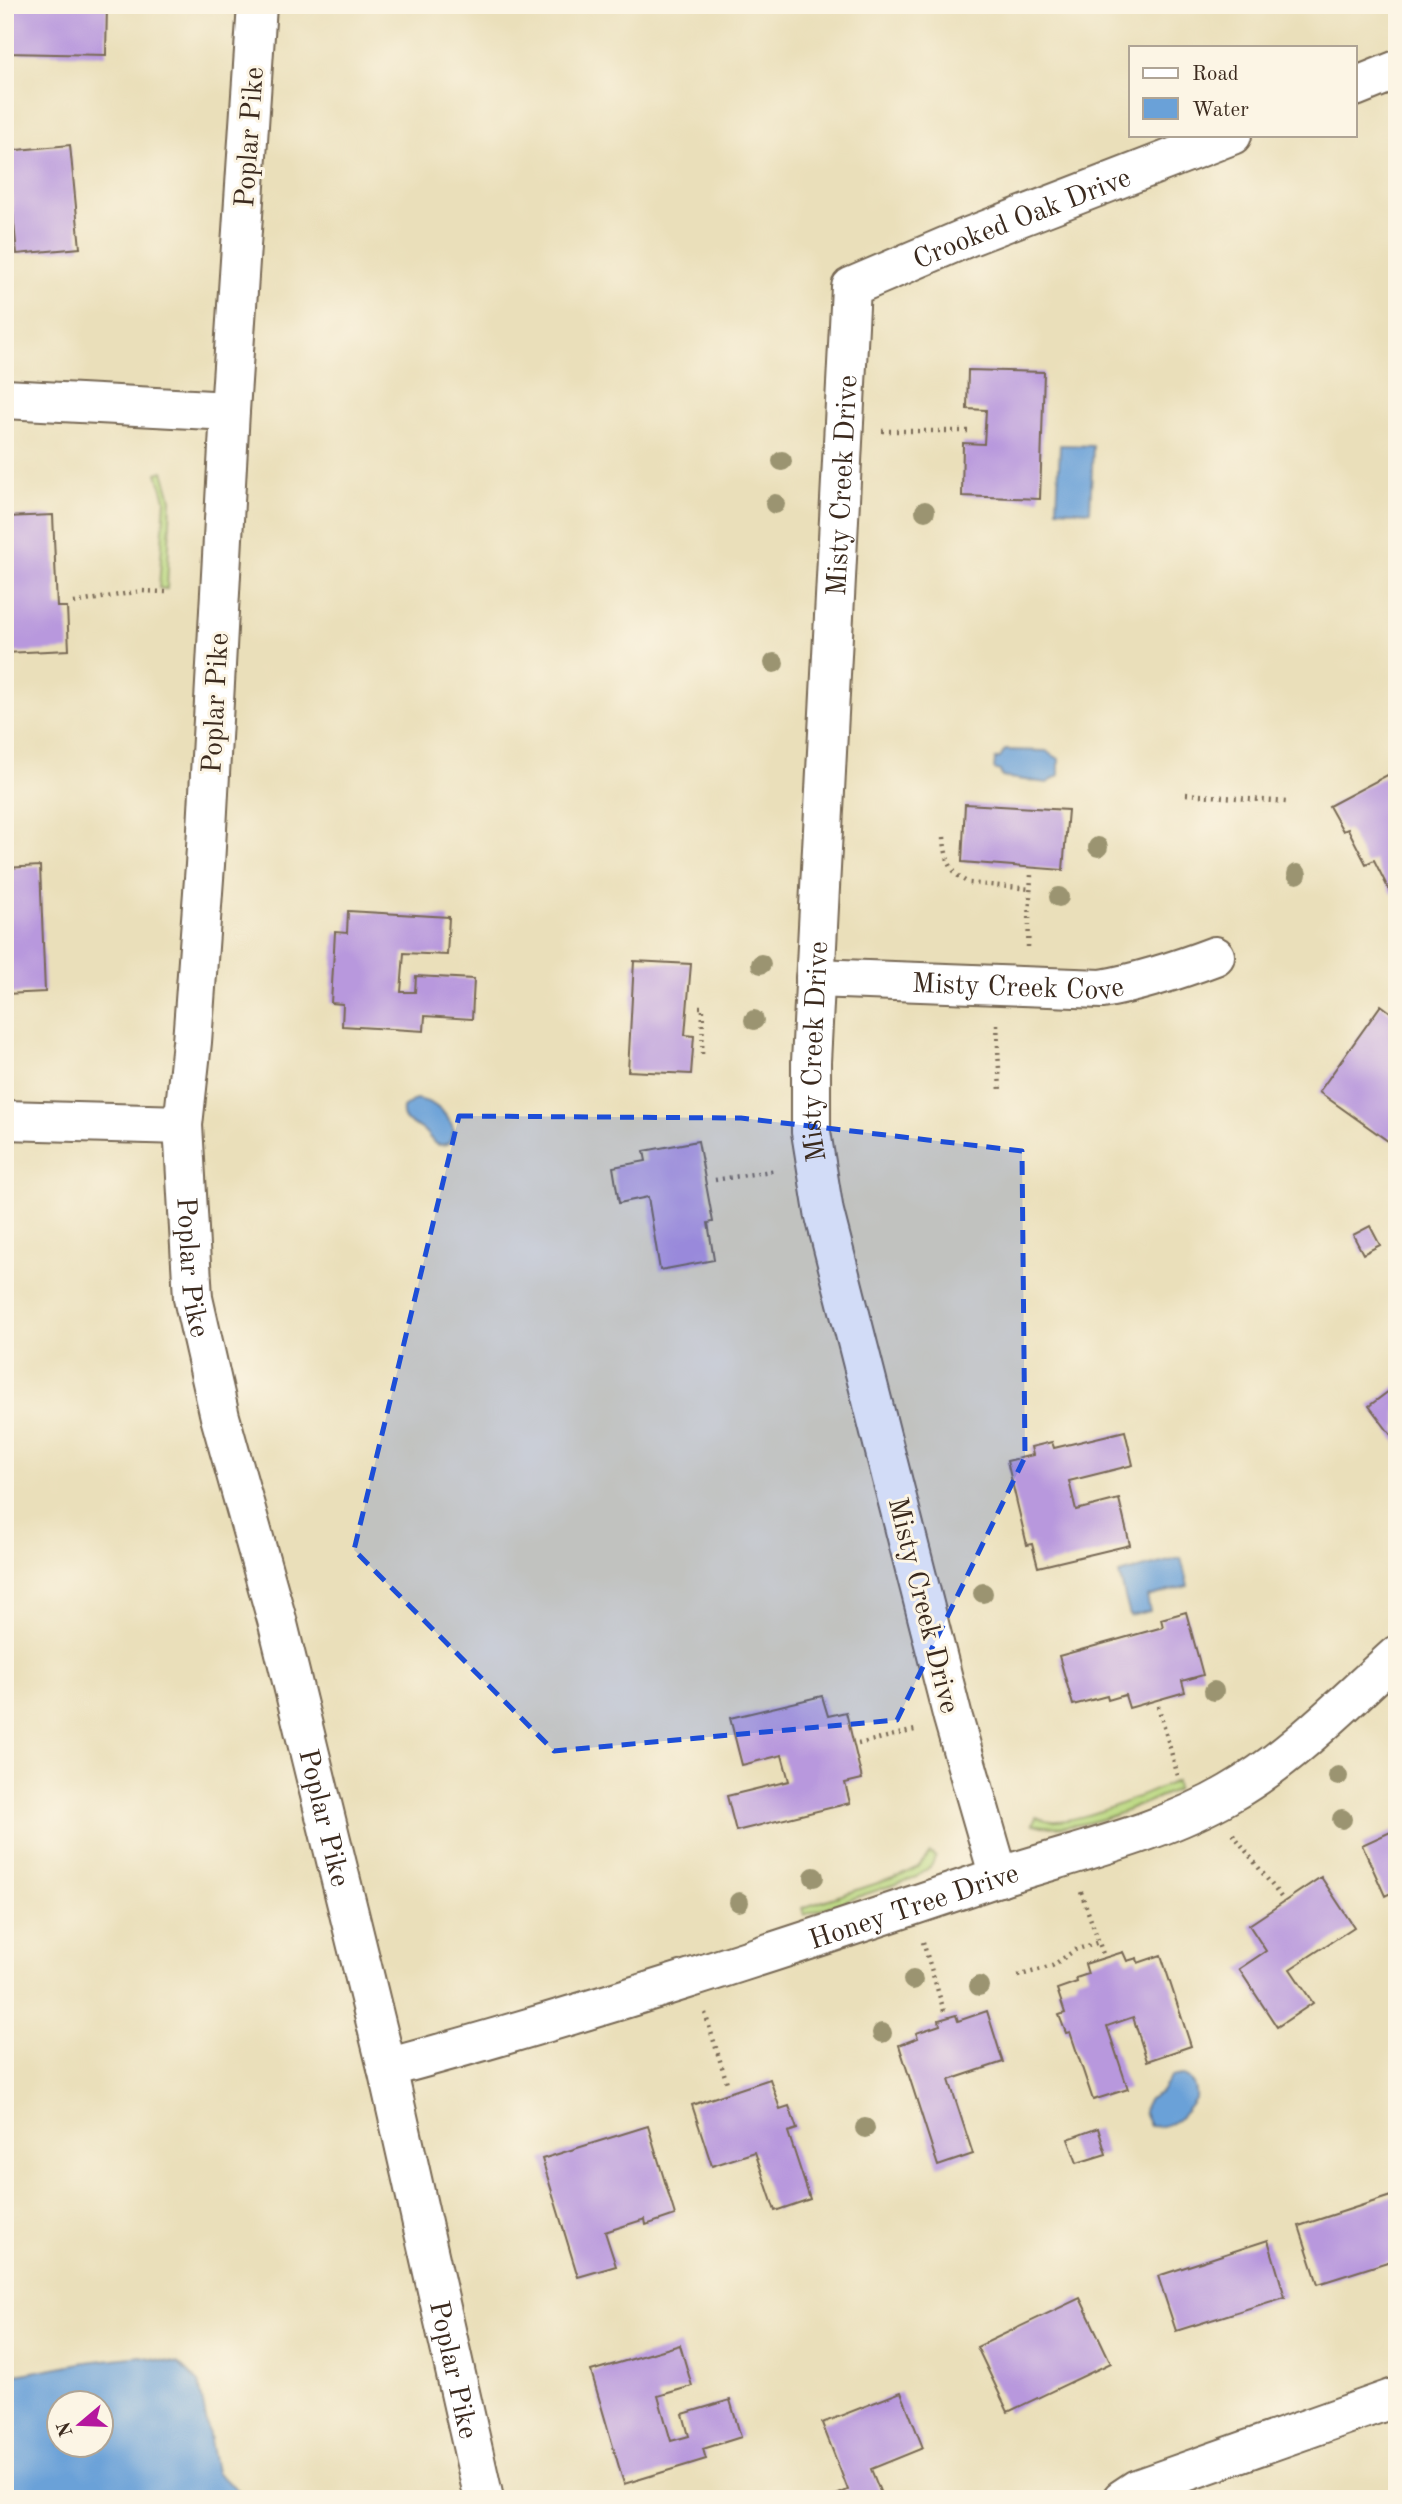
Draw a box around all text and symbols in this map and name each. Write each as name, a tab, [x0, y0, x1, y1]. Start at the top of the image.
legend	[1129, 46, 1356, 136]
text: Road	[1192, 64, 1239, 85]
street label: Poplar Pike	[232, 66, 270, 208]
text: Water	[1192, 100, 1249, 121]
street label: Crooked Oak Drive	[910, 165, 1135, 276]
street label: Misty Creek Drive	[824, 374, 863, 597]
street label: Poplar Pike	[199, 632, 235, 774]
street label: Misty Creek Drive	[800, 941, 834, 1164]
street label: Misty Creek Cove	[911, 971, 1127, 1007]
street label: Poplar Pike	[170, 1196, 212, 1340]
street label: Misty Creek Drive	[882, 1495, 962, 1716]
street label: Poplar Pike	[292, 1746, 353, 1890]
street label: Honey Tree Drive	[806, 1860, 1022, 1956]
street label: Poplar Pike	[423, 2298, 481, 2442]
north arrow	[46, 2388, 116, 2458]
text: N	[55, 2418, 78, 2439]

